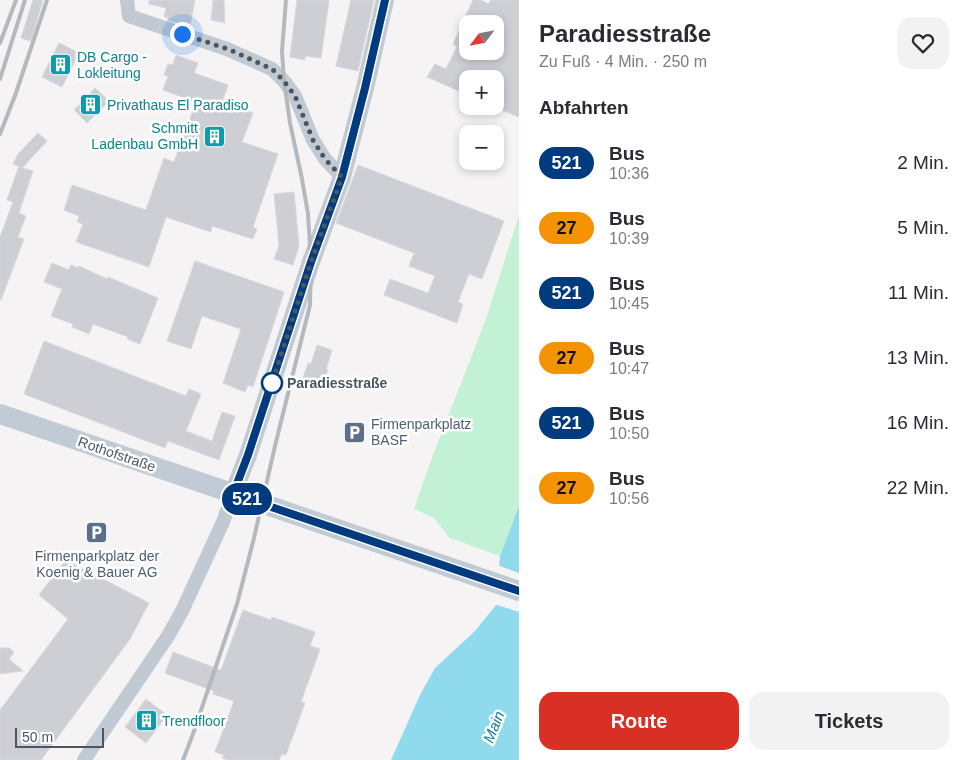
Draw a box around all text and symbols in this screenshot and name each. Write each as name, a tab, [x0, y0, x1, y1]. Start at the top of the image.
north arrow	[459, 15, 504, 60]
map controls	[459, 15, 504, 170]
button: heart	[897, 17, 949, 69]
text: Paradiesstraße	[539, 20, 711, 47]
your location	[170, 22, 195, 47]
place label: DB Cargo - Lokleitung	[77, 49, 147, 81]
building icon: DB Cargo - Lokleitung	[49, 53, 73, 77]
text: Zu Fuß · 4 Min. · 250 m	[539, 53, 707, 70]
button: +	[459, 70, 504, 115]
building icon: Privathaus El Paradiso	[79, 93, 103, 117]
place label: Privathaus El Paradiso	[107, 97, 249, 113]
text: Abfahrten	[539, 97, 629, 118]
place label: Schmitt Ladenbau GmbH	[91, 120, 198, 152]
building icon: Schmitt Ladenbau GmbH	[202, 124, 226, 148]
button: −	[459, 125, 504, 170]
text: Bus	[609, 143, 645, 164]
text: 2 Min.	[897, 152, 949, 173]
text: 521	[551, 153, 582, 173]
text: 10:36	[609, 165, 649, 182]
text: Bus	[609, 208, 645, 229]
text: 5 Min.	[897, 217, 949, 238]
text: 27	[556, 218, 577, 238]
text: 10:39	[609, 230, 649, 247]
text: Bus	[609, 273, 645, 294]
text: 11 Min.	[888, 282, 949, 303]
text: 521	[551, 283, 582, 303]
text: 10:45	[609, 295, 649, 312]
text: Bus	[609, 338, 645, 359]
text: 13 Min.	[887, 347, 949, 368]
text: 27	[556, 348, 577, 368]
text: 10:47	[609, 360, 649, 377]
marker: Paradiesstraße	[261, 372, 283, 394]
place label: Paradiesstraße	[287, 375, 388, 391]
text: Bus	[609, 403, 645, 424]
text: 16 Min.	[887, 412, 949, 433]
text: 521	[551, 413, 582, 433]
place label: Firmenparkplatz BASF	[371, 416, 471, 448]
parking icon: Firmenparkplatz BASF	[343, 420, 367, 444]
text: 10:50	[609, 425, 649, 442]
street label: Rothofstraße	[76, 433, 158, 475]
text: Bus	[609, 468, 645, 489]
text: 22 Min.	[887, 477, 949, 498]
text: 27	[556, 478, 577, 498]
line badge: 521	[218, 483, 276, 515]
text: 521	[232, 489, 262, 509]
text: 10:56	[609, 490, 649, 507]
parking icon: Firmenparkplatz der Koenig & Bauer AG	[85, 521, 109, 545]
place label: Firmenparkplatz der Koenig & Bauer AG	[35, 548, 160, 580]
button: Route	[539, 692, 739, 750]
button: Tickets	[749, 692, 949, 750]
building icon: Trendfloor	[134, 709, 158, 733]
water label: Main	[480, 709, 508, 745]
place label: Trendfloor	[162, 713, 226, 729]
scale bar	[15, 725, 104, 748]
text: 50 m	[22, 729, 53, 745]

